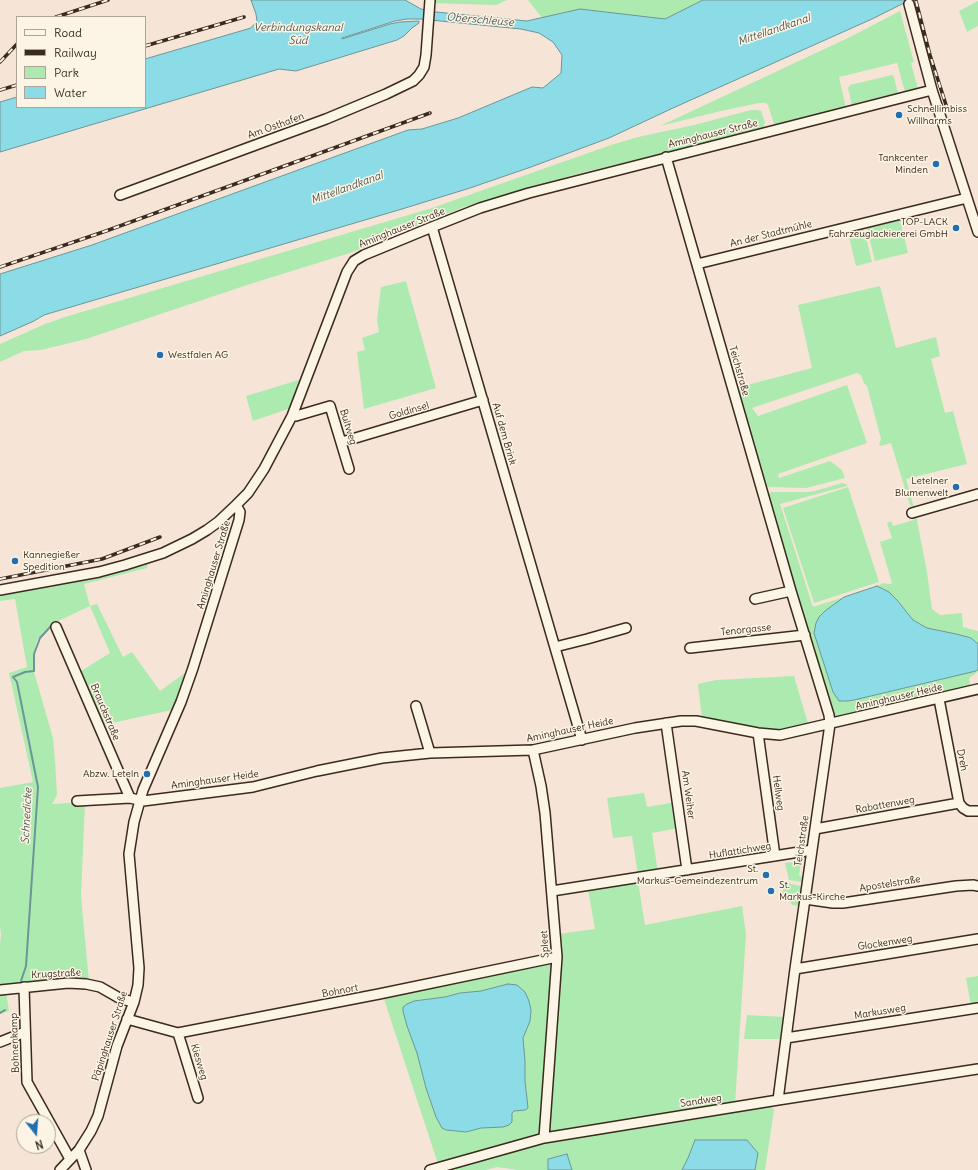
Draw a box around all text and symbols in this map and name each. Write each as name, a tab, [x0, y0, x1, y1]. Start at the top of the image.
water label: Oberschleuse	[446, 10, 514, 30]
water label: Mittellandkanal	[736, 11, 812, 49]
legend	[16, 16, 146, 108]
water label: Verbindungskanal Süd	[253, 21, 343, 47]
text: Road	[54, 25, 82, 40]
text: Railway	[54, 45, 97, 60]
text: Park	[54, 65, 79, 80]
text: Water	[54, 85, 87, 100]
place label: Schnellimbiss Willharms	[907, 103, 967, 126]
street label: Am Osthafen	[246, 110, 306, 142]
marker: Schnellimbiss Willharms	[894, 110, 904, 120]
street label: Aminghauser Straße	[667, 117, 759, 151]
place label: Tankcenter Minden	[878, 152, 928, 176]
marker: Tankcenter Minden	[931, 159, 941, 169]
water label: Mittellandkanal	[309, 169, 385, 207]
street label: Aminghauser Straße	[357, 205, 447, 251]
place label: TOP-LACK Fahrzeuglackiererei GmbH	[829, 216, 948, 240]
street label: An der Stadtmühle	[729, 218, 813, 250]
marker: TOP-LACK Fahrzeuglackiererei GmbH	[951, 223, 961, 233]
street label: Teichstraße	[726, 345, 752, 397]
place label: Westfalen AG	[168, 349, 228, 361]
marker: Westfalen AG	[155, 350, 165, 360]
street label: Goldinsel	[388, 400, 430, 422]
street label: Auf dem Brink	[489, 402, 519, 466]
street label: Bultweg	[337, 408, 359, 446]
place label: Letelner Blumenwelt	[895, 475, 948, 498]
marker: Letelner Blumenwelt	[951, 482, 961, 492]
street label: Aminghauser Straße	[195, 519, 233, 611]
place label: Kannegießer Spedition	[23, 549, 80, 572]
marker: Kannegießer Spedition	[10, 556, 20, 566]
street label: Tenorgasse	[720, 621, 772, 639]
street label: Aminghauser Heide	[855, 681, 943, 713]
street label: Brauckstraße	[88, 682, 122, 742]
street label: Aminghauser Heide	[526, 715, 614, 745]
street label: Dreh	[954, 748, 970, 772]
place label: Abzw. Leteln	[83, 768, 139, 780]
street label: Aminghauser Heide	[170, 768, 260, 792]
marker: Abzw. Leteln	[142, 769, 152, 779]
street label: Am Weiher	[679, 770, 697, 820]
street label: Hellweg	[770, 774, 786, 812]
water label: Schnedicke	[19, 788, 35, 844]
street label: Rabattenweg	[855, 794, 915, 816]
street label: Teichstraße	[792, 815, 812, 867]
street label: Huflattichweg	[708, 840, 772, 862]
place label: St. Markus-Gemeindezentrum	[637, 863, 758, 886]
marker: St. Markus-Gemeindezentrum	[761, 870, 771, 880]
street label: Apostelstraße	[859, 873, 921, 895]
place label: St. Markus-Kirche	[779, 879, 845, 902]
marker: St. Markus-Kirche	[766, 886, 776, 896]
street label: Spleet	[538, 930, 552, 958]
street label: Glockenweg	[857, 933, 913, 953]
street label: Krugstraße	[31, 967, 81, 981]
street label: Bohnort	[321, 982, 359, 1000]
street label: Päpinghauser Straße	[90, 990, 130, 1082]
street label: Markusweg	[853, 1002, 907, 1022]
street label: Bohnenkamp	[8, 1013, 22, 1073]
street label: Kiesweg	[188, 1042, 210, 1082]
street label: Sandweg	[679, 1092, 723, 1110]
north arrow	[16, 1114, 56, 1154]
text: N	[34, 1137, 45, 1152]

